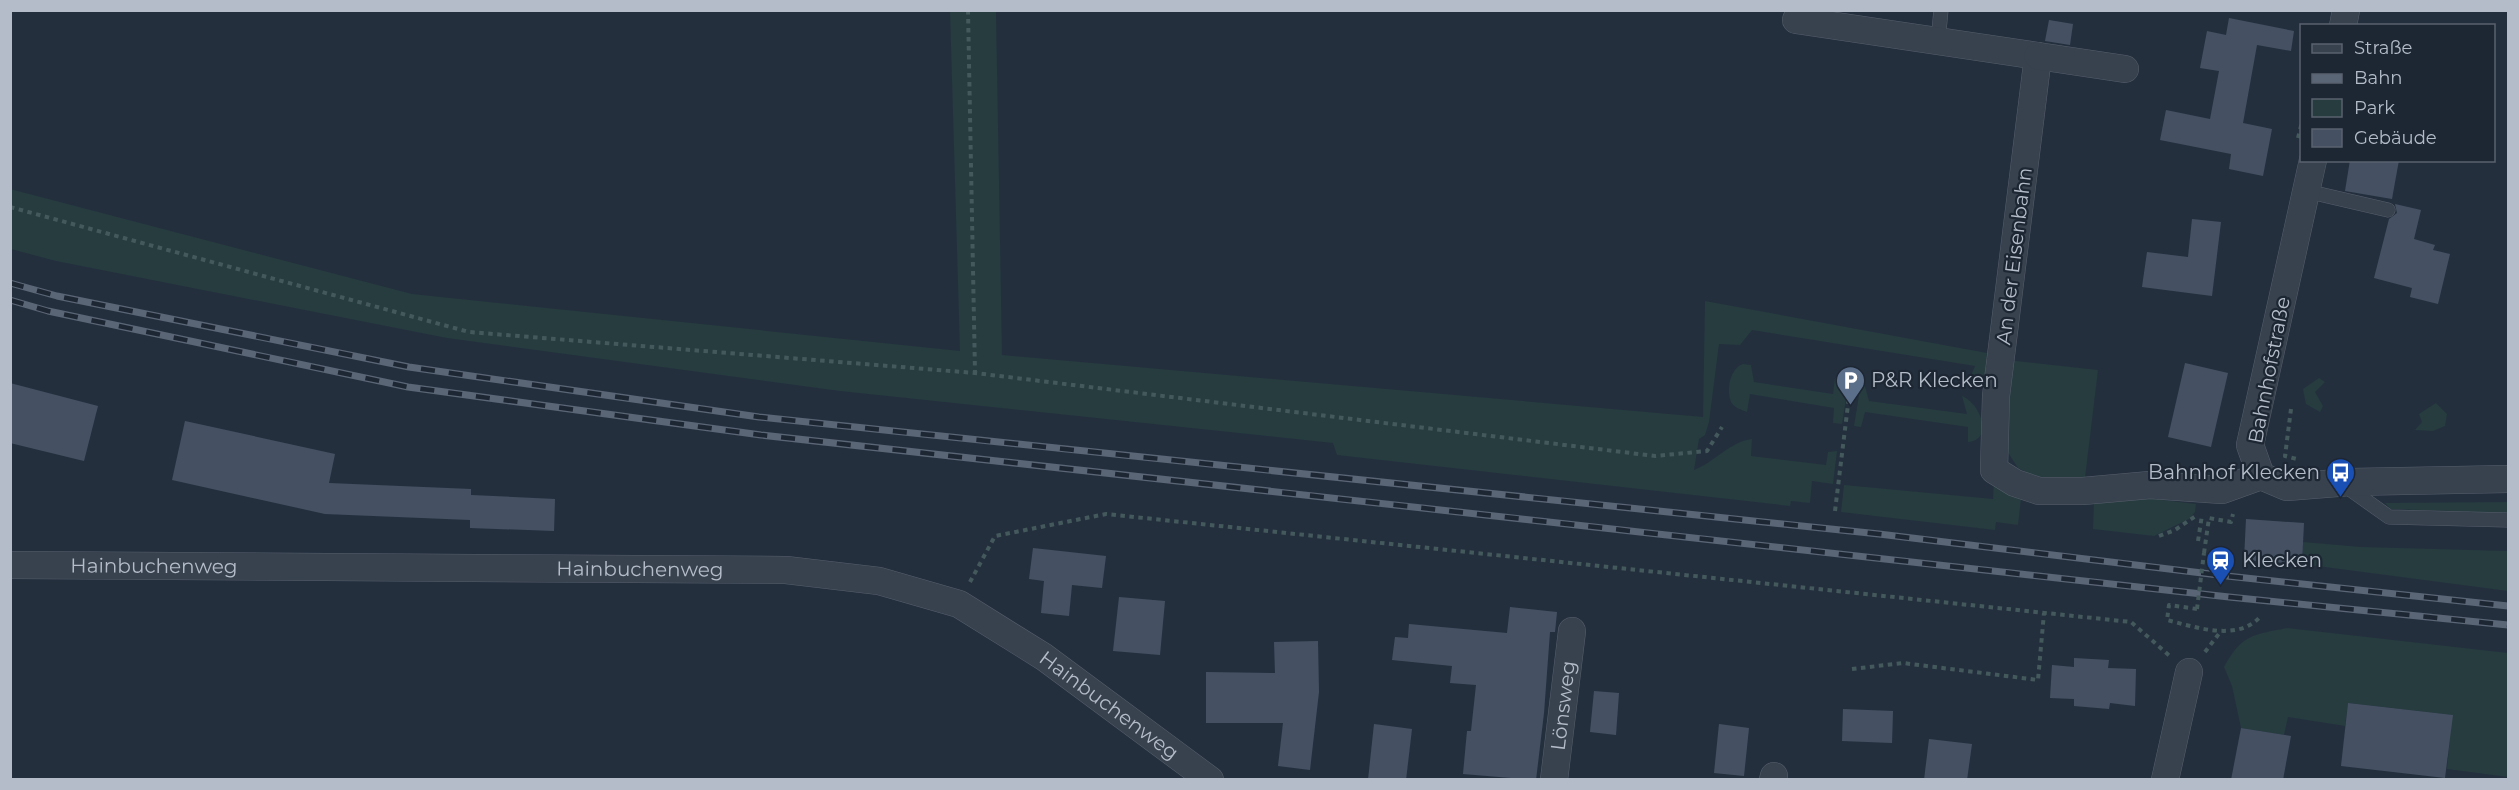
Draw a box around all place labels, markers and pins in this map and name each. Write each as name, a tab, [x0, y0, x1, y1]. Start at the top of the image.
parking icon: P&R Klecken	[1834, 364, 1866, 406]
place label: P&R Klecken	[1871, 368, 1998, 392]
bus stop icon: Bahnhof Klecken	[2325, 456, 2357, 498]
place label: Bahnhof Klecken	[2148, 460, 2320, 484]
station icon: Klecken	[2205, 544, 2237, 586]
place label: Klecken	[2242, 548, 2322, 572]

